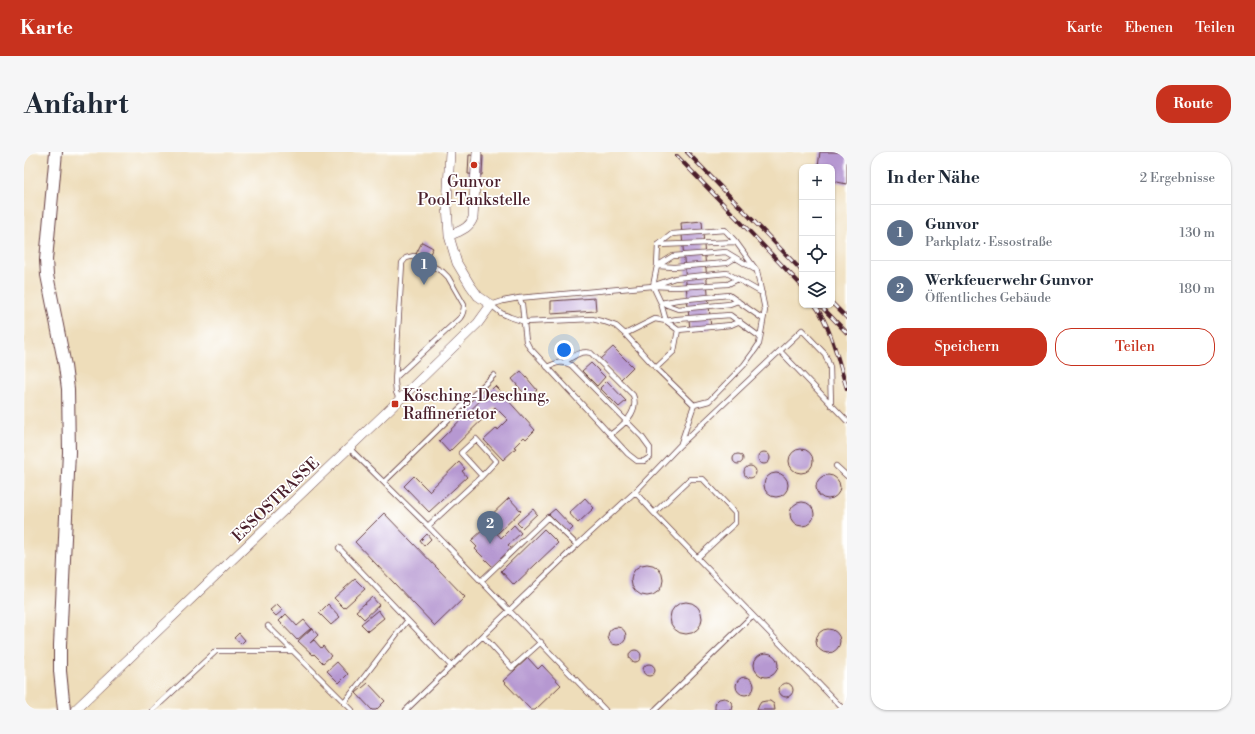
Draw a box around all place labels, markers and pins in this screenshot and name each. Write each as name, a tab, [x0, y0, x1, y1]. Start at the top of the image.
marker: Gunvor Pool-Tankstelle	[469, 160, 479, 170]
place label: Gunvor Pool-Tankstelle	[418, 172, 530, 210]
pin: 1	[411, 252, 437, 285]
place label: Kösching-Desching, Raffinerietor	[403, 386, 549, 424]
marker: Kösching-Desching, Raffinerietor	[390, 399, 400, 409]
pin: 2	[477, 511, 503, 544]

